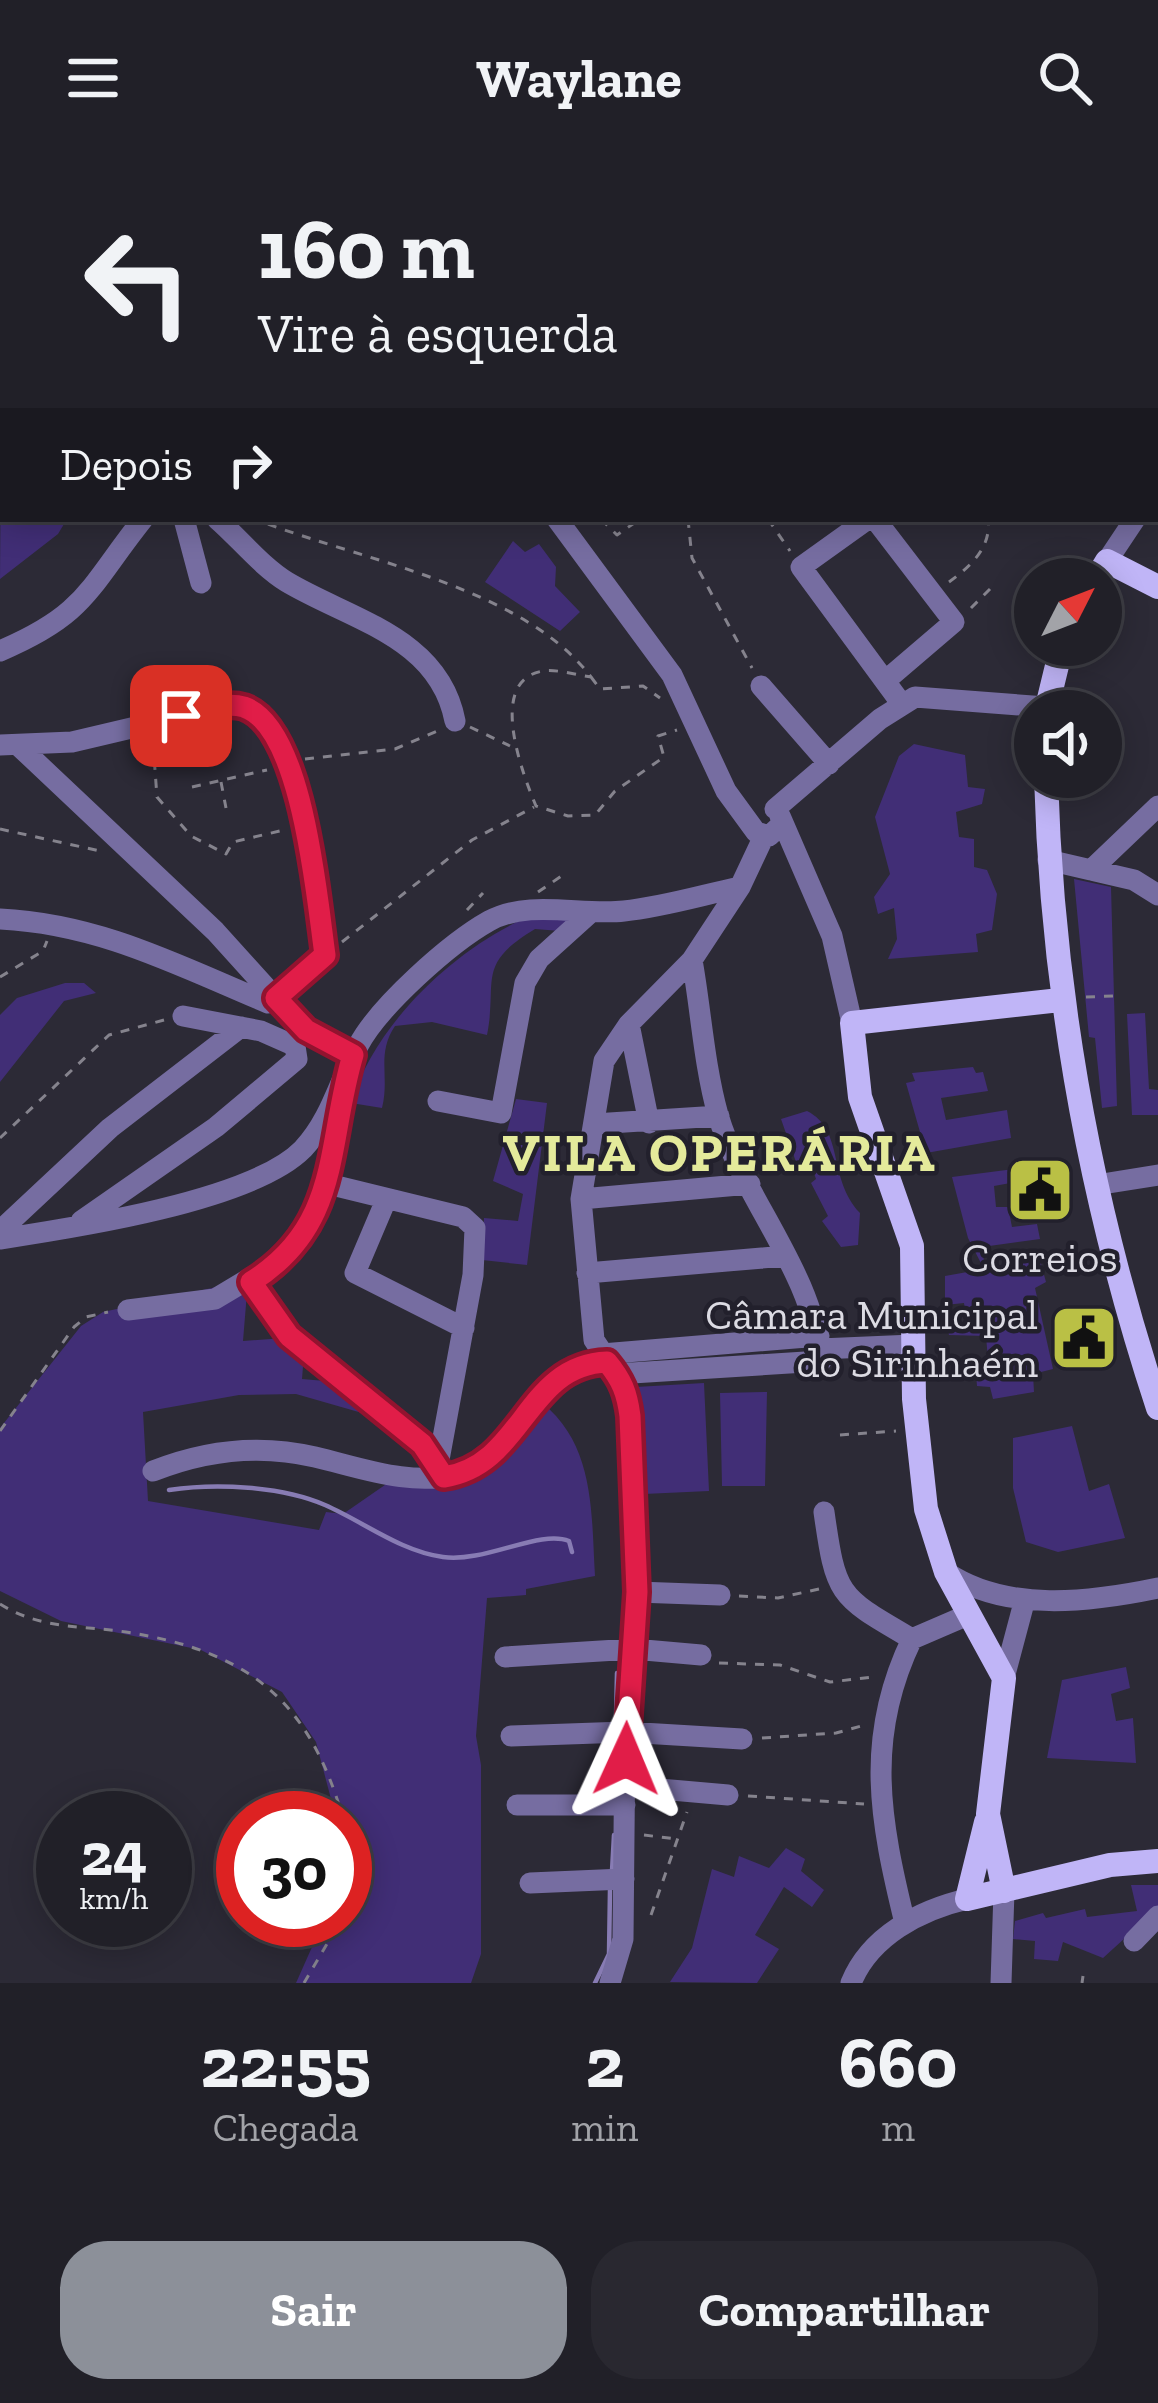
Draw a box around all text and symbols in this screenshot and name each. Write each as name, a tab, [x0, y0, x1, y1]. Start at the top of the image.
icon: menu	[60, 45, 126, 111]
icon: search	[1032, 45, 1098, 111]
text: Waylane	[476, 46, 682, 111]
text: 160 m	[258, 199, 475, 300]
icon: left	[60, 204, 216, 360]
text: Vire à esquerda	[258, 301, 618, 366]
icon: right	[217, 432, 283, 498]
text: Depois	[60, 438, 193, 492]
north arrow	[1014, 558, 1122, 666]
map controls	[1014, 558, 1122, 798]
pin	[130, 665, 232, 767]
icon: arrive	[148, 683, 214, 749]
button: sound	[1014, 690, 1122, 798]
district label: VILA OPERÁRIA	[503, 1120, 937, 1185]
public building icon: Correios	[1005, 1155, 1075, 1225]
place label: Correios	[962, 1232, 1118, 1283]
place label: Câmara Municipal do Sirinhaém	[705, 1289, 1038, 1388]
public building icon: Câmara Municipal do Sirinhaém	[1049, 1303, 1119, 1373]
position arrow	[563, 1696, 689, 1822]
speed limit sign: 30	[216, 1791, 372, 1947]
text: 24	[81, 1818, 147, 1890]
text: km/h	[80, 1881, 148, 1917]
text: 22:55	[201, 2019, 371, 2105]
text: 2	[585, 2019, 624, 2105]
text: 660	[839, 2019, 957, 2105]
text: Chegada	[213, 2104, 359, 2151]
text: min	[571, 2104, 638, 2151]
text: m	[881, 2104, 915, 2151]
button: Sair	[60, 2241, 567, 2379]
button: Compartilhar	[591, 2241, 1098, 2379]

